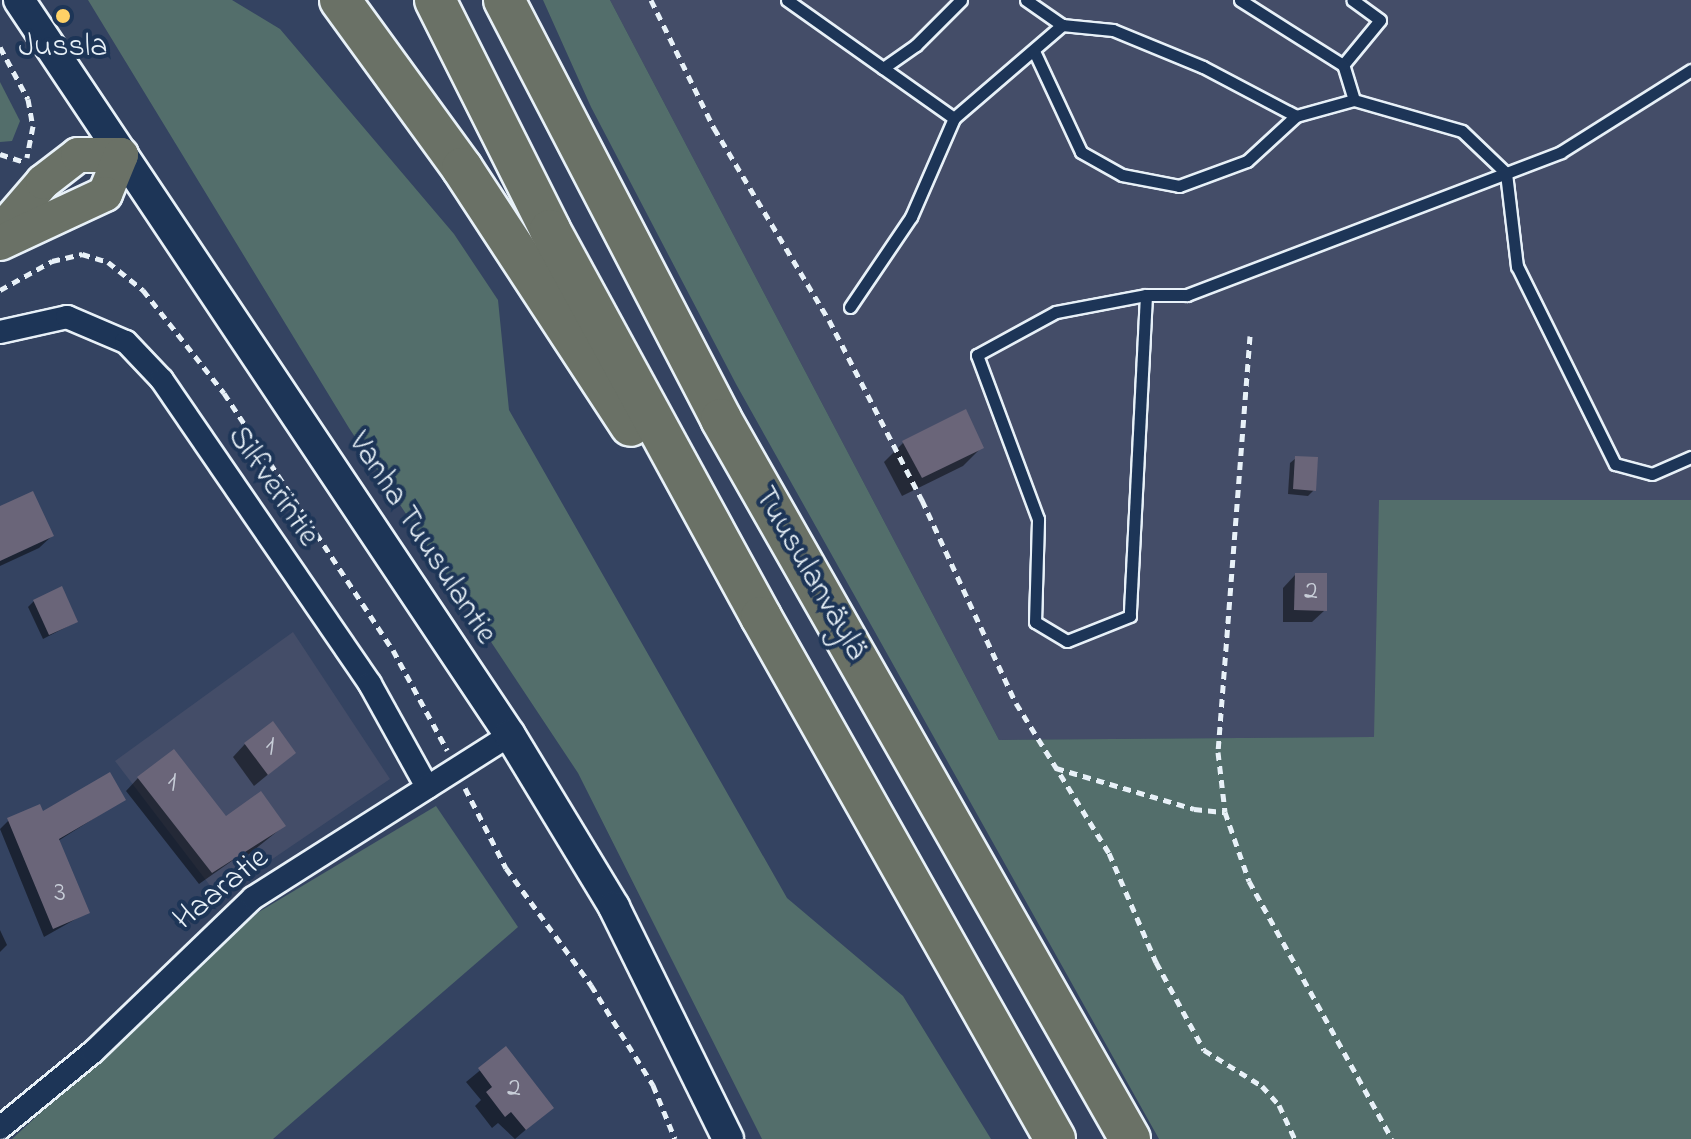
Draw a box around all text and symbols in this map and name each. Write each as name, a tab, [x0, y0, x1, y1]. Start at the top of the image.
marker: Jussla	[54, 7, 72, 25]
place label: Jussla	[18, 29, 108, 67]
street label: Silfverintie	[218, 420, 326, 554]
street label: Vanha Tuusulantie	[338, 426, 504, 652]
street label: Tuusulanväylä	[744, 481, 874, 667]
house number: 2	[1304, 575, 1318, 609]
house number: 1	[266, 731, 274, 765]
house number: 1	[168, 767, 176, 801]
street label: Haaratie	[167, 840, 277, 940]
house number: 3	[54, 877, 66, 911]
house number: 2	[507, 1072, 521, 1106]

